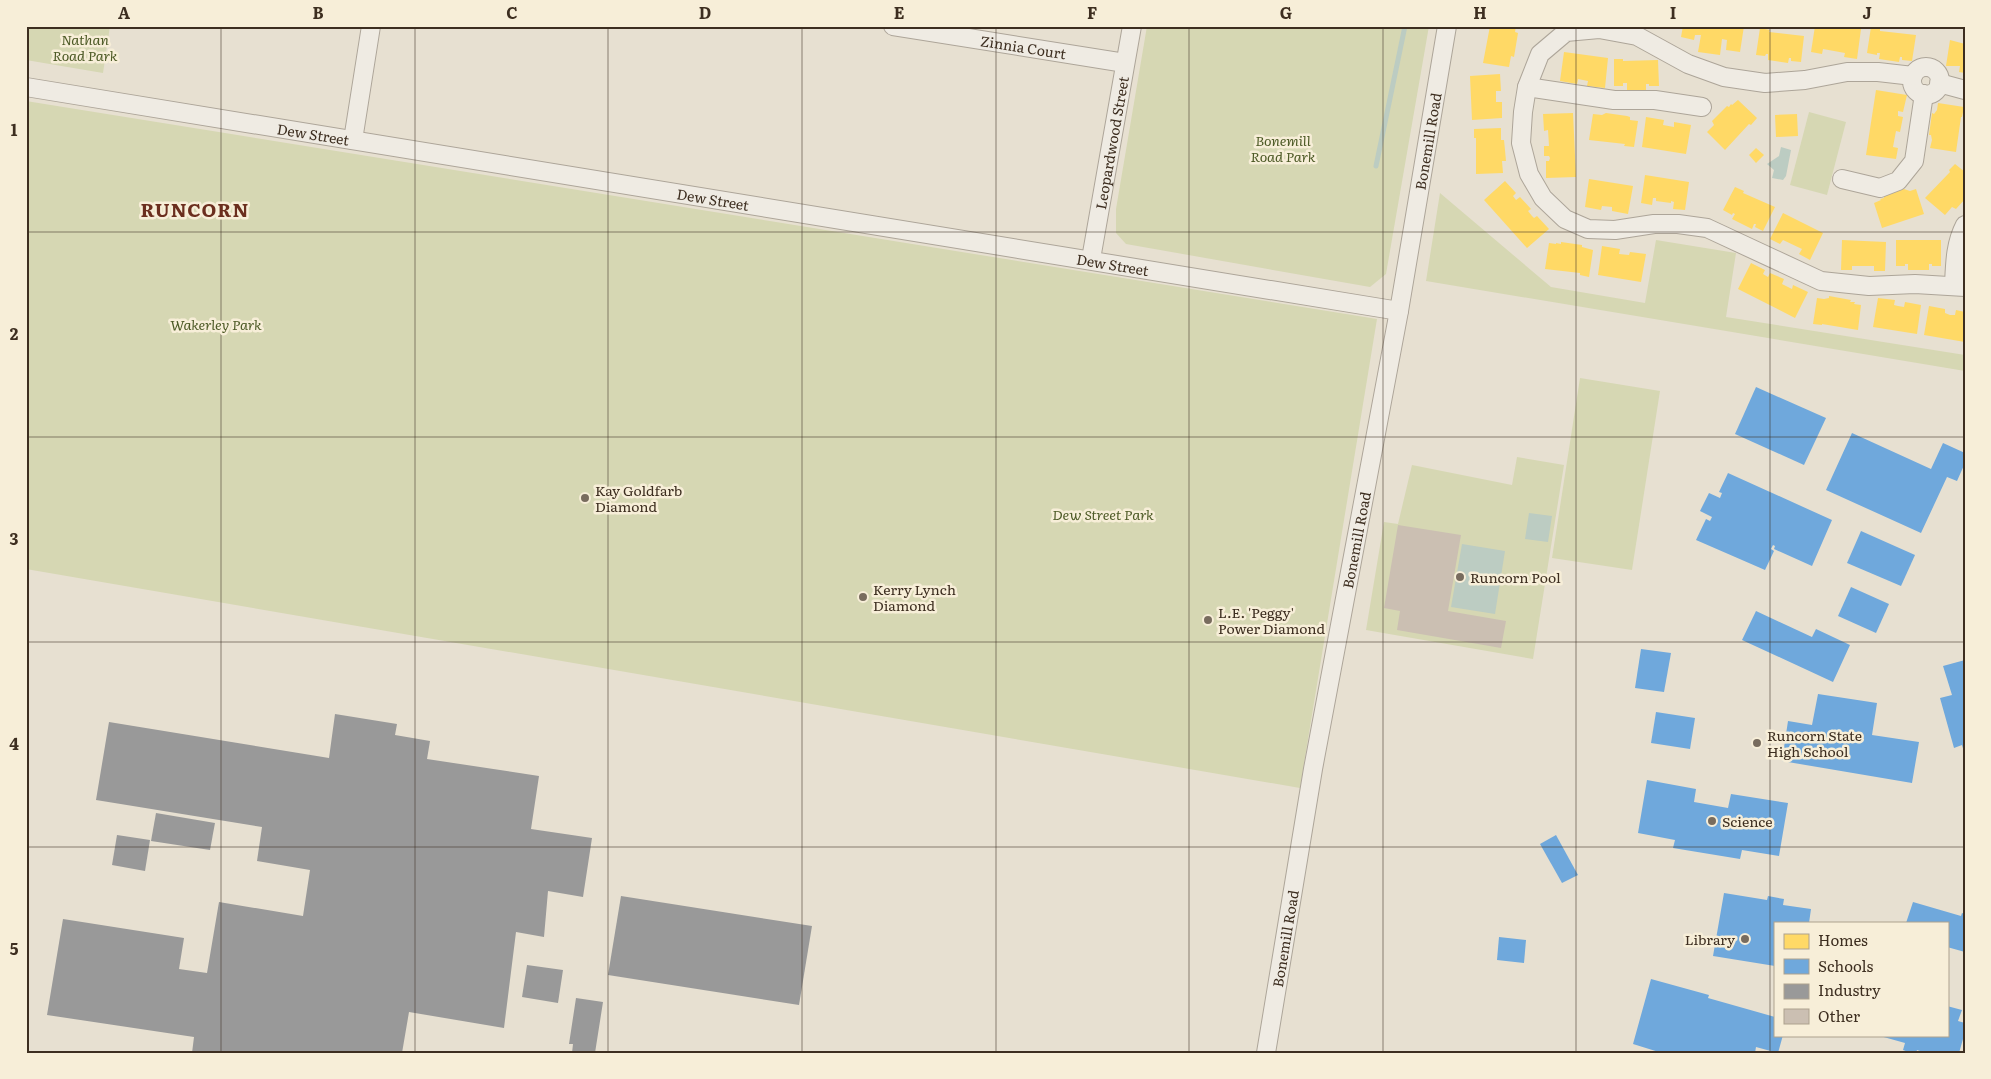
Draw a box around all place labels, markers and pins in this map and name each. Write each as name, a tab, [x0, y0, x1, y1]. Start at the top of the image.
place label: Kay Goldfarb Diamond	[595, 480, 682, 516]
marker: Kay Goldfarb Diamond	[579, 492, 591, 504]
place label: Runcorn Pool	[1470, 567, 1561, 587]
marker: Runcorn Pool	[1454, 571, 1466, 583]
place label: Kerry Lynch Diamond	[873, 579, 956, 615]
marker: Kerry Lynch Diamond	[857, 591, 869, 603]
place label: L.E. 'Peggy' Power Diamond	[1218, 602, 1325, 638]
marker: L.E. 'Peggy' Power Diamond	[1202, 614, 1214, 626]
place label: Runcorn State High School	[1767, 725, 1862, 761]
marker: Runcorn State High School	[1751, 737, 1763, 749]
place label: Science	[1722, 811, 1773, 831]
marker: Science	[1706, 815, 1718, 827]
place label: Library	[1685, 929, 1736, 949]
marker: Library	[1739, 933, 1751, 945]

